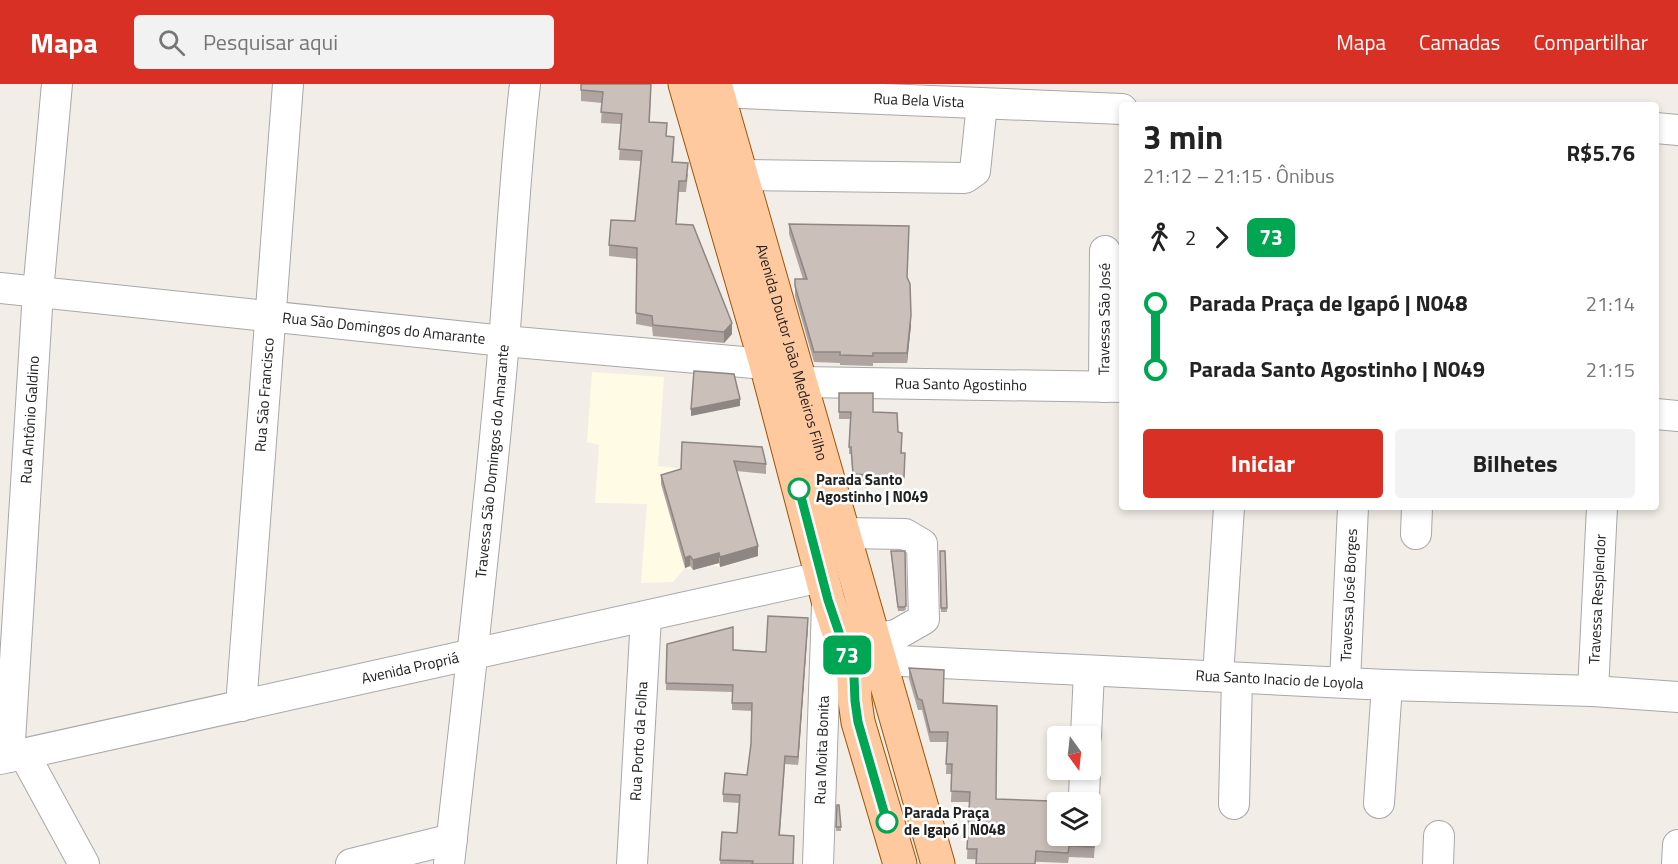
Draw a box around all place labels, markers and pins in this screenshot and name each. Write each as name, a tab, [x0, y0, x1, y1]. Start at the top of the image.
place label: Parada Santo Agostinho | N049	[816, 468, 928, 508]
marker: Parada Santo Agostinho | N049	[788, 478, 810, 500]
place label: Parada Praça de Igapó | N048	[904, 801, 1005, 841]
marker: Parada Praça de Igapó | N048	[876, 811, 898, 833]

